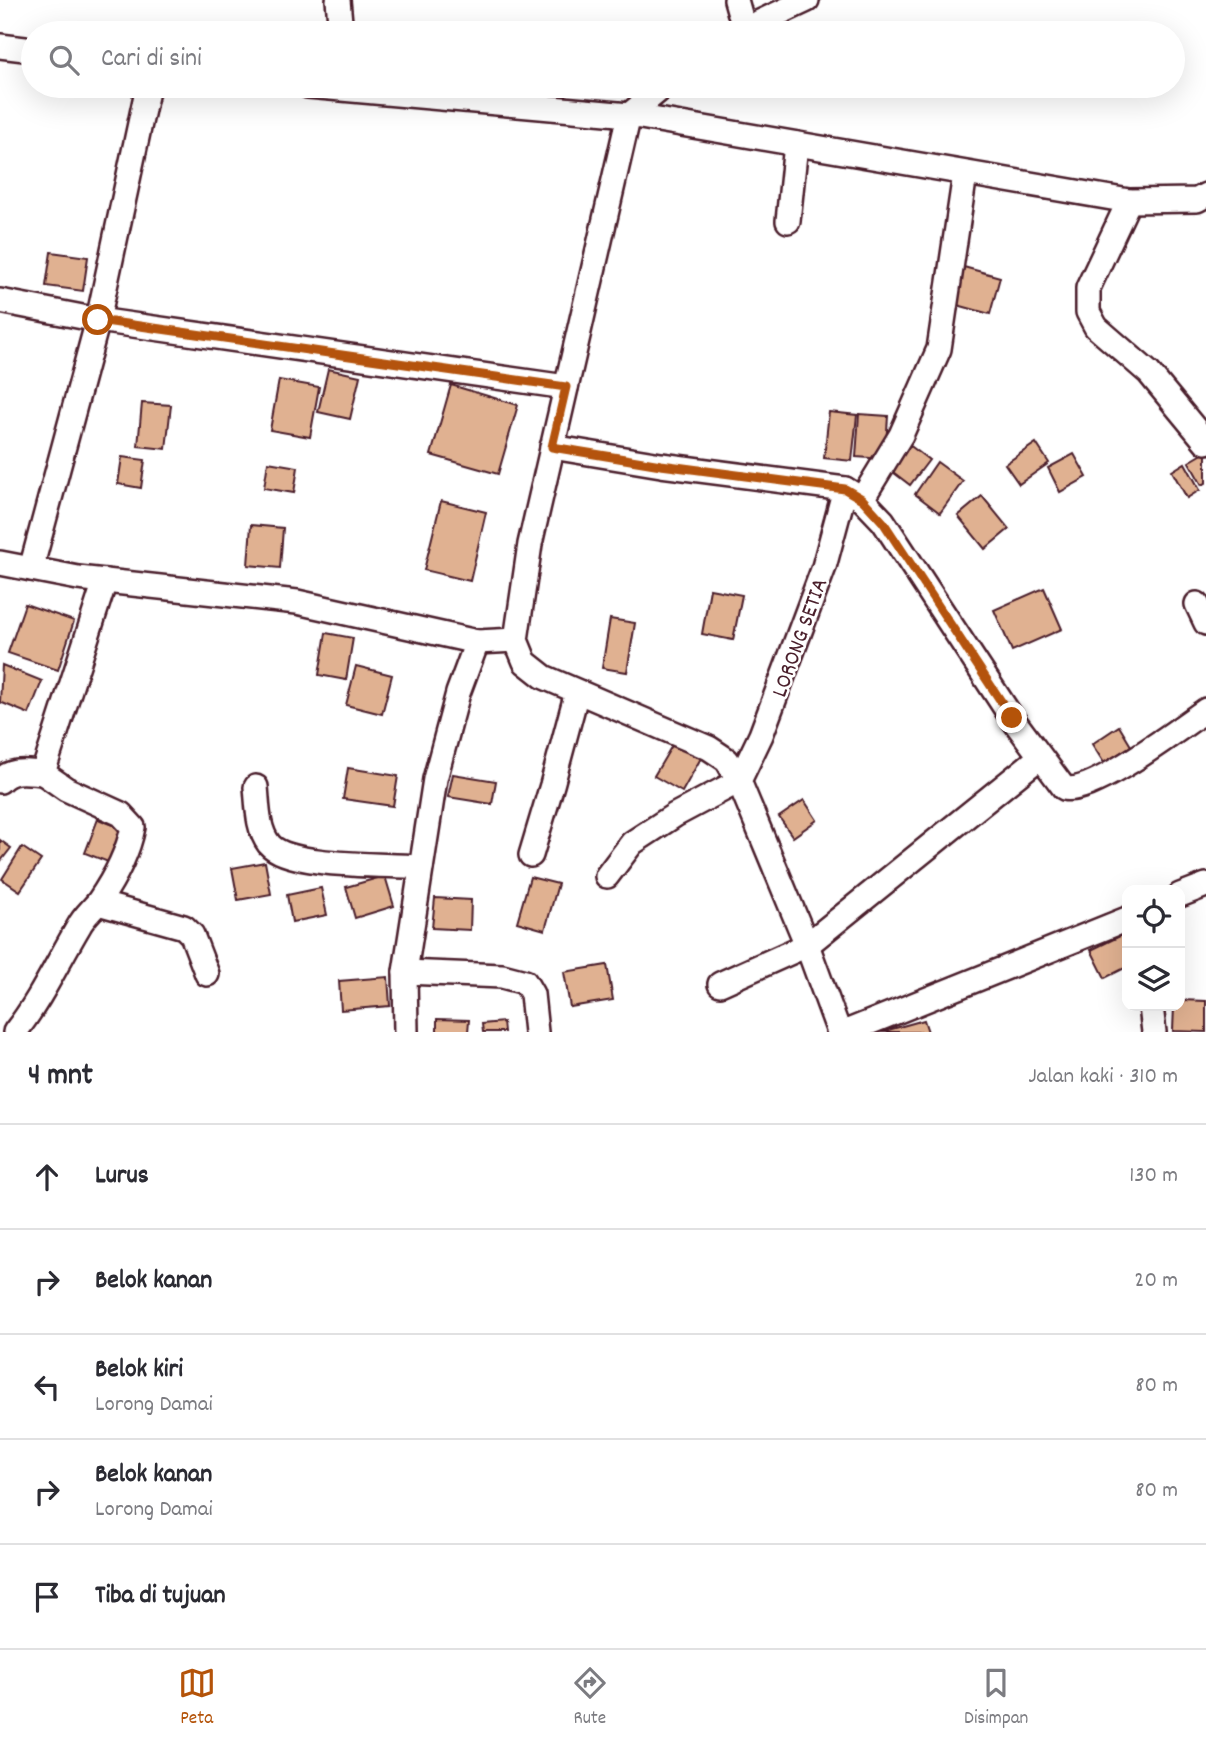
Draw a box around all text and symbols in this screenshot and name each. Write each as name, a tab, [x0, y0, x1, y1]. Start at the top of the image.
search box	[21, 21, 1185, 98]
icon: search	[45, 41, 83, 79]
text: Cari di sini	[101, 41, 202, 78]
route start	[82, 304, 113, 335]
street label: LORONG SETIA	[764, 574, 838, 702]
route end	[996, 702, 1027, 733]
map controls	[1122, 885, 1185, 1011]
button: locate	[1122, 885, 1185, 948]
button: layers	[1122, 948, 1185, 1011]
text: 4 mnt	[28, 1056, 93, 1099]
text: Jalan kaki · 310 m	[1028, 1061, 1178, 1094]
icon: ahead	[28, 1158, 66, 1196]
text: Lurus	[95, 1158, 149, 1195]
text: 130 m	[1129, 1160, 1178, 1193]
icon: right	[28, 1263, 66, 1301]
text: Belok kanan	[95, 1263, 212, 1300]
text: 20 m	[1134, 1265, 1178, 1298]
text: Belok kiri	[95, 1352, 183, 1389]
icon: left	[28, 1368, 66, 1406]
text: 80 m	[1135, 1370, 1178, 1403]
text: Lorong Damai	[95, 1389, 213, 1422]
text: Belok kanan	[95, 1457, 212, 1494]
icon: right	[28, 1473, 66, 1511]
text: 80 m	[1135, 1475, 1178, 1508]
text: Lorong Damai	[95, 1494, 213, 1527]
icon: arrive	[28, 1578, 66, 1616]
text: Tiba di tujuan	[95, 1578, 226, 1615]
tab: Peta	[178, 1664, 216, 1733]
tab: Rute	[571, 1664, 609, 1733]
tab: Disimpan	[964, 1664, 1028, 1733]

